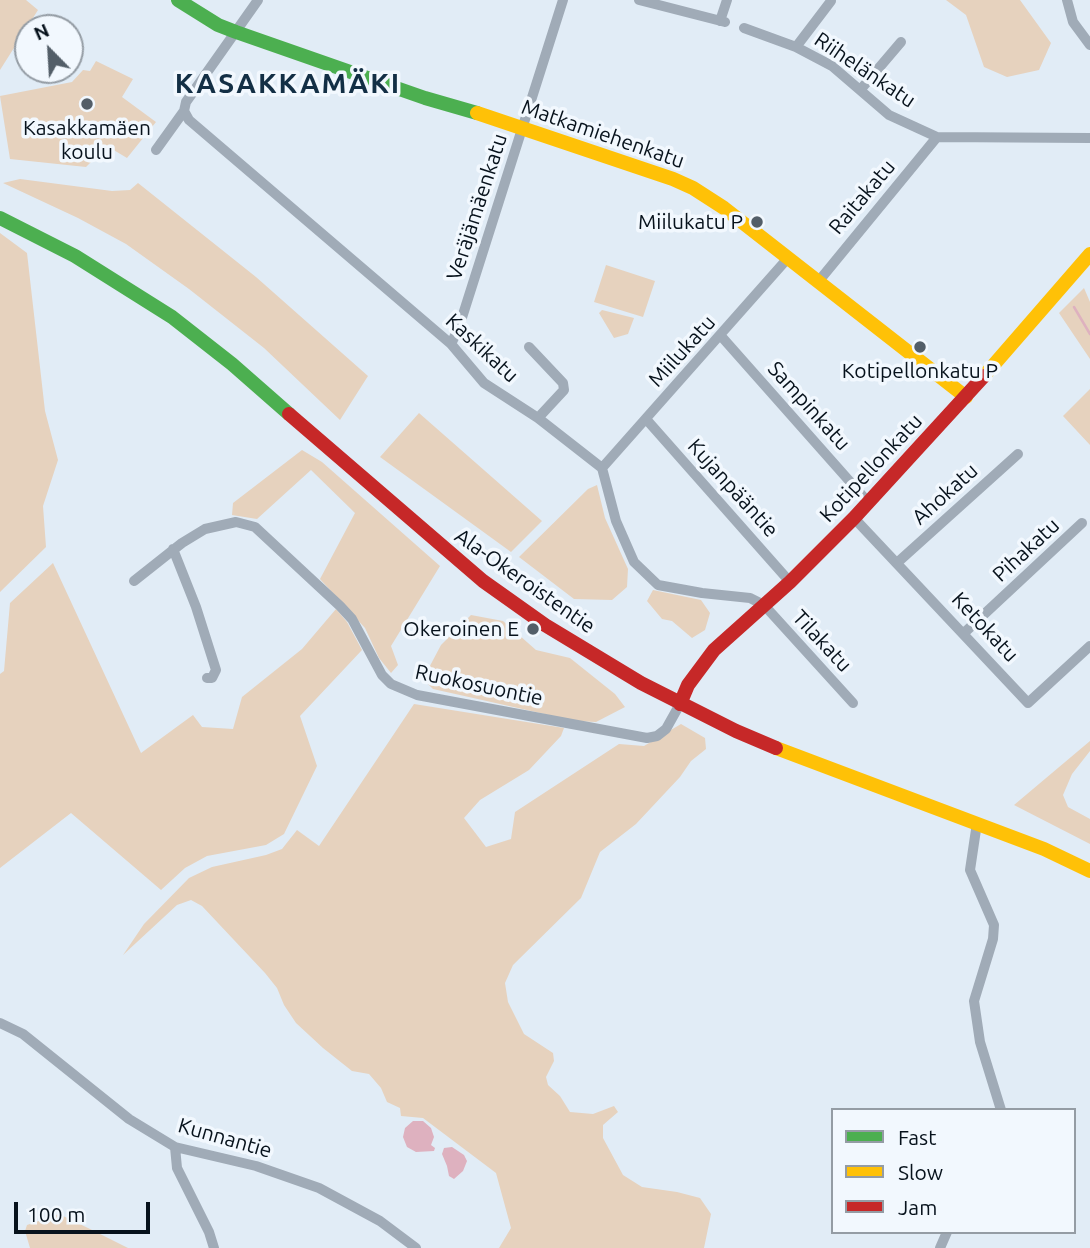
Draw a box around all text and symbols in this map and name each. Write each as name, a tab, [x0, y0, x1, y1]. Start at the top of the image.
north arrow	[14, 14, 84, 84]
text: N	[30, 19, 52, 45]
street label: Riihelänkatu	[810, 27, 920, 113]
district label: KASAKKAMÄKI	[176, 67, 400, 101]
street label: Matkamiehenkatu	[518, 94, 688, 174]
marker: Kasakkamäen koulu	[79, 96, 95, 112]
place label: Kasakkamäen koulu	[23, 115, 151, 165]
street label: Veräjämäenkatu	[441, 130, 513, 284]
street label: Raitakatu	[824, 155, 900, 239]
place label: Miilukatu P	[638, 209, 743, 235]
marker: Miilukatu P	[749, 214, 765, 230]
street label: Kaskikatu	[440, 308, 524, 388]
street label: Miilukatu	[643, 310, 721, 392]
marker: Kotipellonkatu P	[912, 339, 928, 355]
street label: Sampinkatu	[763, 356, 855, 456]
place label: Kotipellonkatu P	[842, 358, 998, 384]
street label: Kotipellonkatu	[814, 409, 928, 527]
street label: Kujanpääntie	[682, 434, 784, 542]
street label: Ahokatu	[907, 458, 983, 530]
street label: Pihakatu	[987, 513, 1065, 587]
street label: Ala-Okeroistentie	[450, 523, 600, 639]
street label: Ketokatu	[946, 587, 1024, 667]
street label: Tilakatu	[787, 605, 857, 677]
place label: Okeroinen E	[403, 616, 519, 642]
marker: Okeroinen E	[525, 621, 541, 637]
street label: Ruokosuontie	[413, 659, 545, 711]
legend	[831, 1108, 1076, 1234]
street label: Kunnantie	[175, 1113, 275, 1163]
text: Fast	[898, 1125, 936, 1149]
text: Slow	[898, 1160, 943, 1184]
scale bar	[18, 1188, 154, 1232]
text: Jam	[898, 1195, 937, 1219]
text: 100 m	[27, 1202, 85, 1226]

